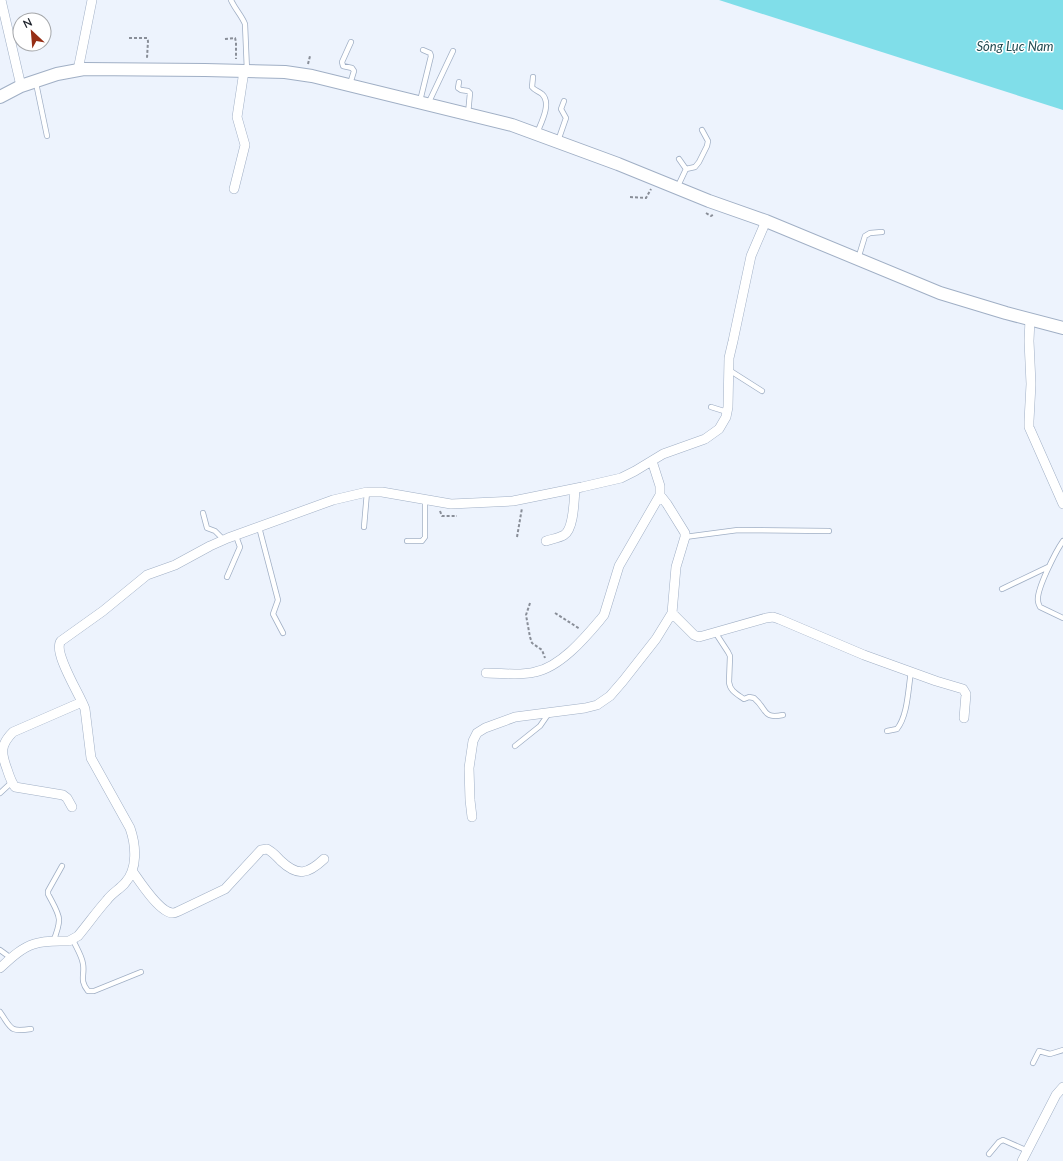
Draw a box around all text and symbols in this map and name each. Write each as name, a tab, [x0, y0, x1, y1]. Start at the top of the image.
north arrow	[12, 12, 52, 52]
text: N	[21, 15, 34, 30]
water label: Sông Lục Nam	[976, 38, 1054, 54]

